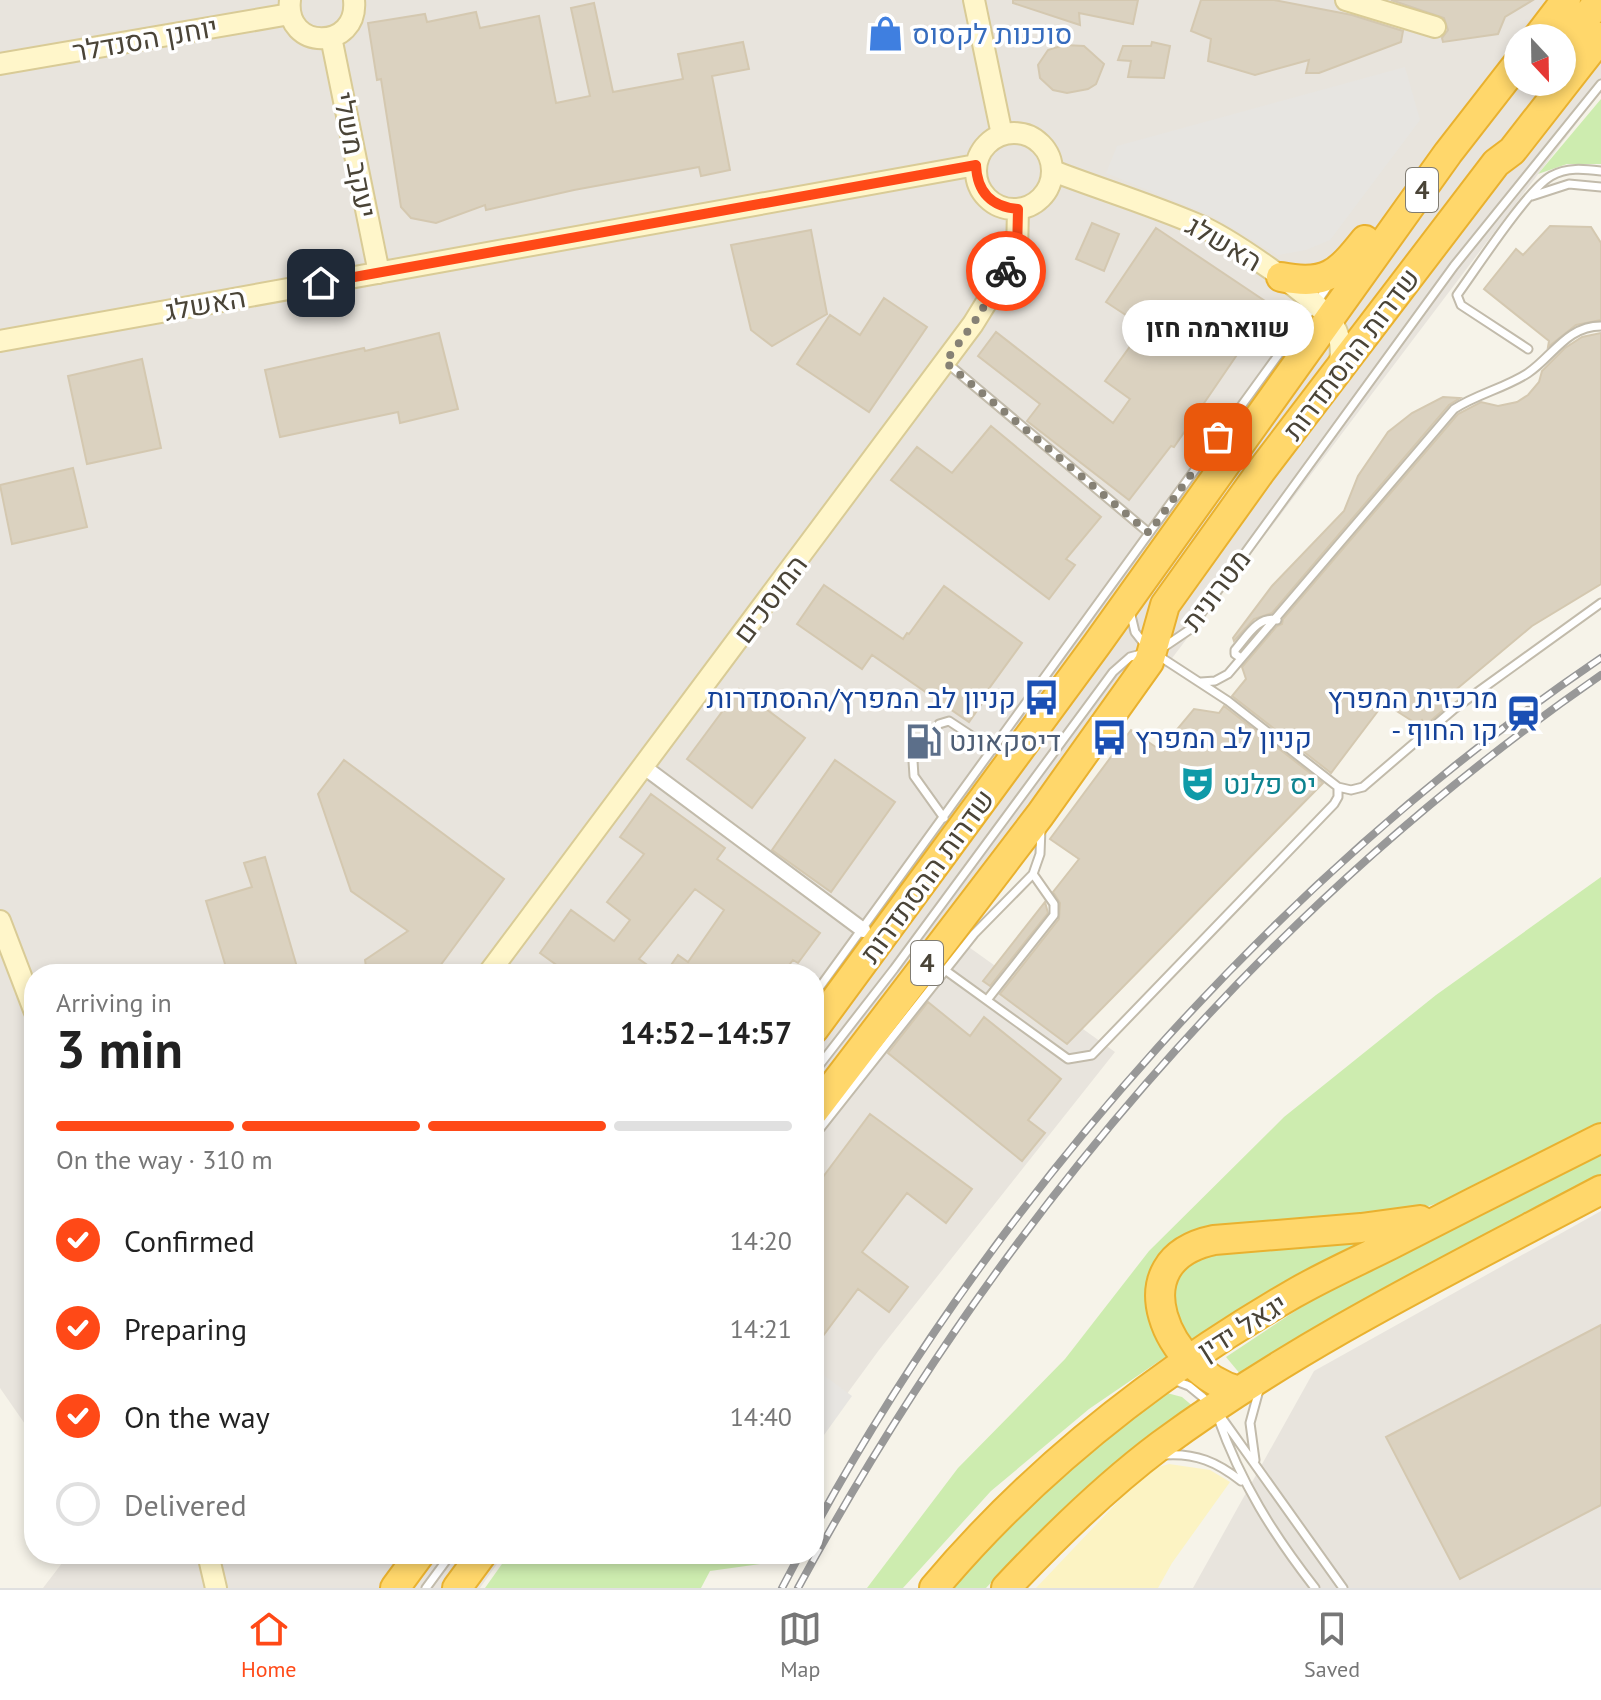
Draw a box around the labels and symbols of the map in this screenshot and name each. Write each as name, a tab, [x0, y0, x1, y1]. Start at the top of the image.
street label: יוחנן הסנדלר	[70, 8, 220, 69]
shop icon: סוכנות לקסוס	[867, 15, 905, 53]
place label: סוכנות לקסוס	[912, 15, 1072, 52]
north arrow	[1504, 24, 1576, 96]
street label: יעקב משלי	[325, 89, 386, 221]
road number: 4	[1406, 168, 1438, 212]
street label: האשלג	[1180, 206, 1269, 279]
courier	[966, 231, 1046, 311]
pin	[287, 249, 355, 317]
street label: שדרות ההסתדרות	[1274, 260, 1427, 447]
street label: האשלג	[161, 278, 248, 329]
callout: שווארמה חזן	[1122, 301, 1314, 357]
pin	[1184, 403, 1252, 471]
street label: מטרונית	[1173, 541, 1258, 638]
street label: המוסכים	[724, 547, 815, 650]
place label: קניון לב המפרץ/ההסתדרות	[707, 679, 1016, 716]
bus stop icon: קניון לב המפרץ/ההסתדרות	[1023, 679, 1061, 717]
place label: מרכזית המפרץ - קו החוף	[1328, 679, 1498, 748]
station icon: מרכזית המפרץ - קו החוף	[1505, 695, 1543, 733]
bus stop icon: קניון לב המפרץ	[1090, 719, 1128, 757]
place label: קניון לב המפרץ	[1135, 719, 1312, 756]
fuel station icon: דיסקאונט	[904, 722, 942, 760]
place label: דיסקאונט	[949, 722, 1061, 759]
theatre icon: יס פלנט	[1178, 765, 1216, 803]
place label: יס פלנט	[1223, 765, 1316, 802]
street label: שדרות ההסתדרות	[851, 781, 1002, 970]
road number: 4	[911, 941, 943, 985]
street label: יגאל ידין	[1190, 1285, 1293, 1368]

